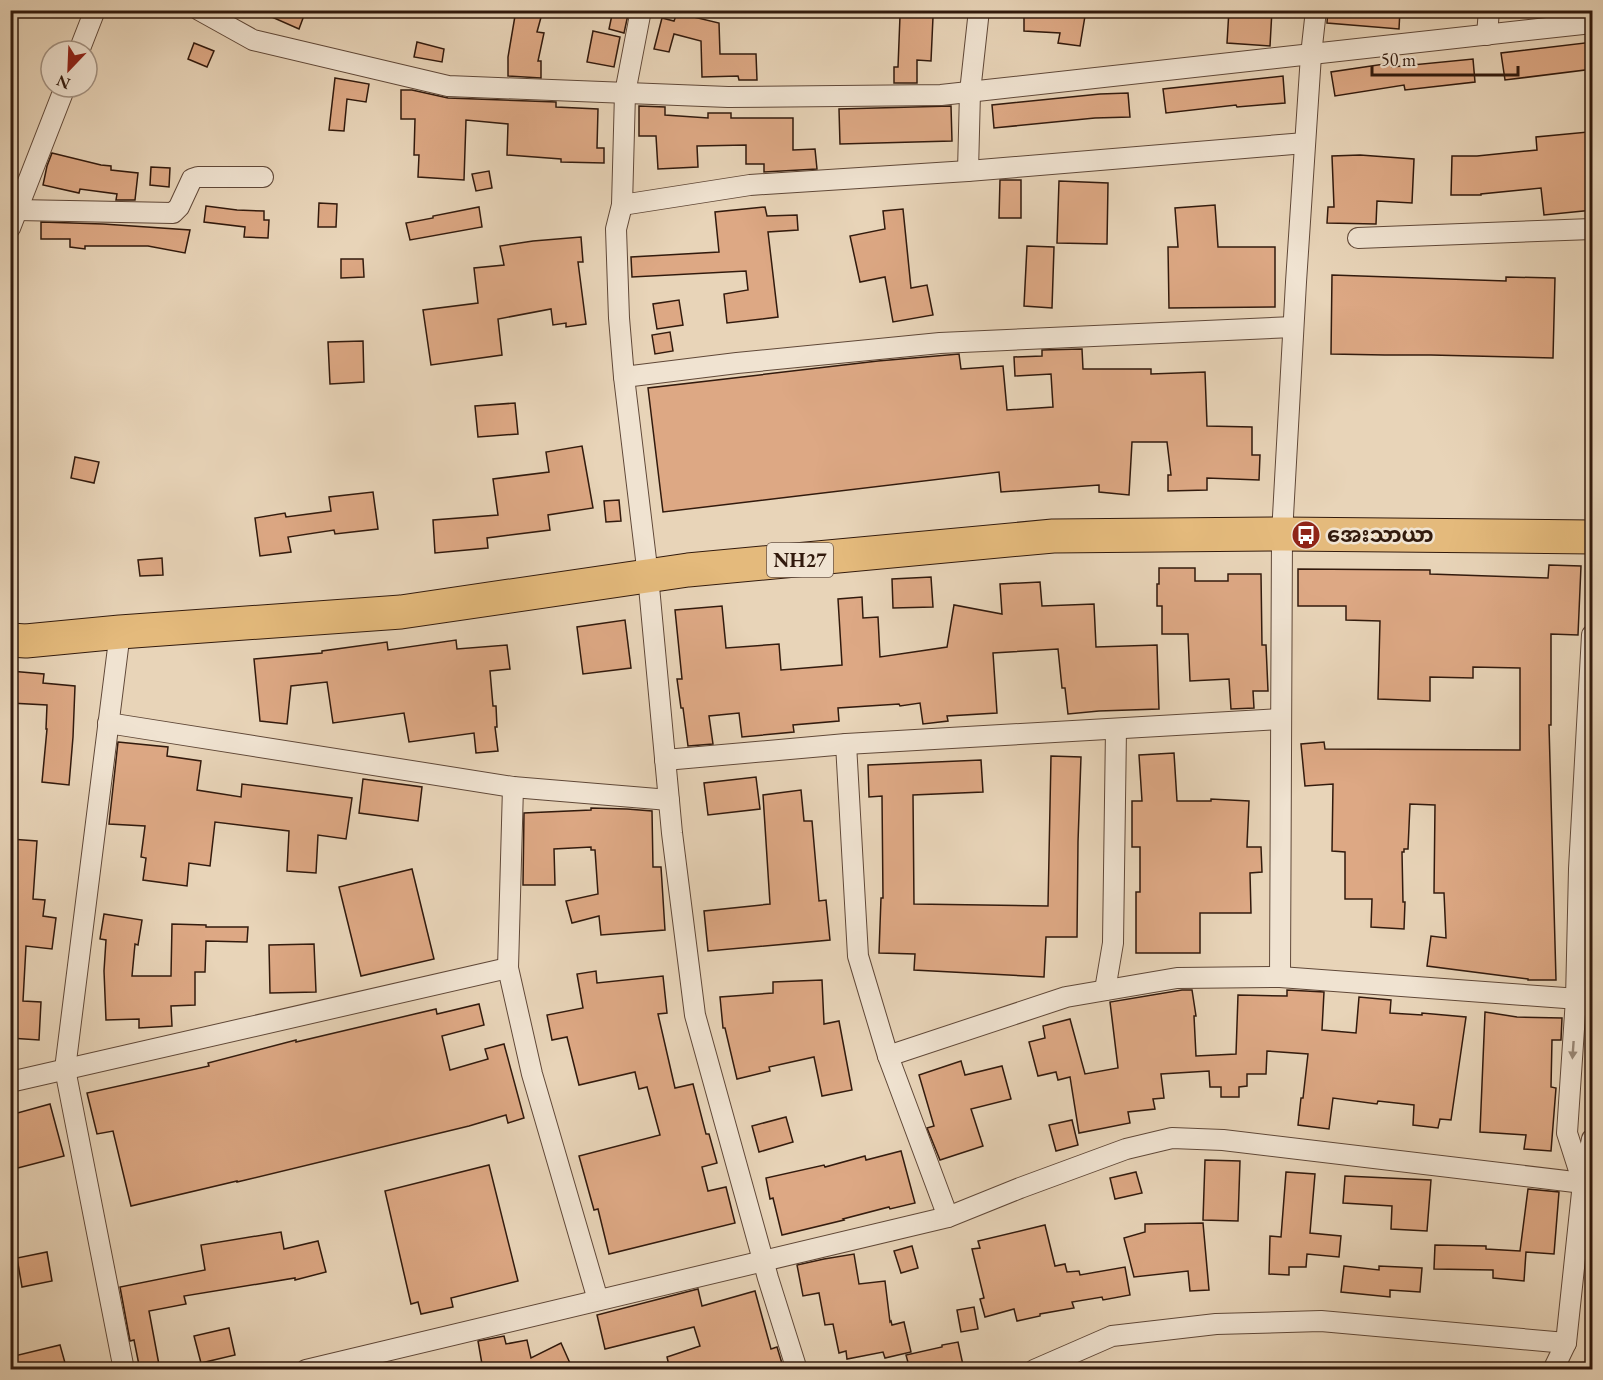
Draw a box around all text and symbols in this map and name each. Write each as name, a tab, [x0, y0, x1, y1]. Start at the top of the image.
north arrow	[39, 39, 99, 99]
scale bar	[1372, 39, 1518, 77]
text: 50 m	[1381, 48, 1416, 71]
text: N	[53, 70, 73, 95]
bus stop icon: အေးသာယာ	[1290, 519, 1322, 551]
place label: အေးသာယာ	[1327, 521, 1433, 548]
road number: NH27	[767, 543, 833, 577]
one-way arrow	[1568, 1041, 1577, 1060]

